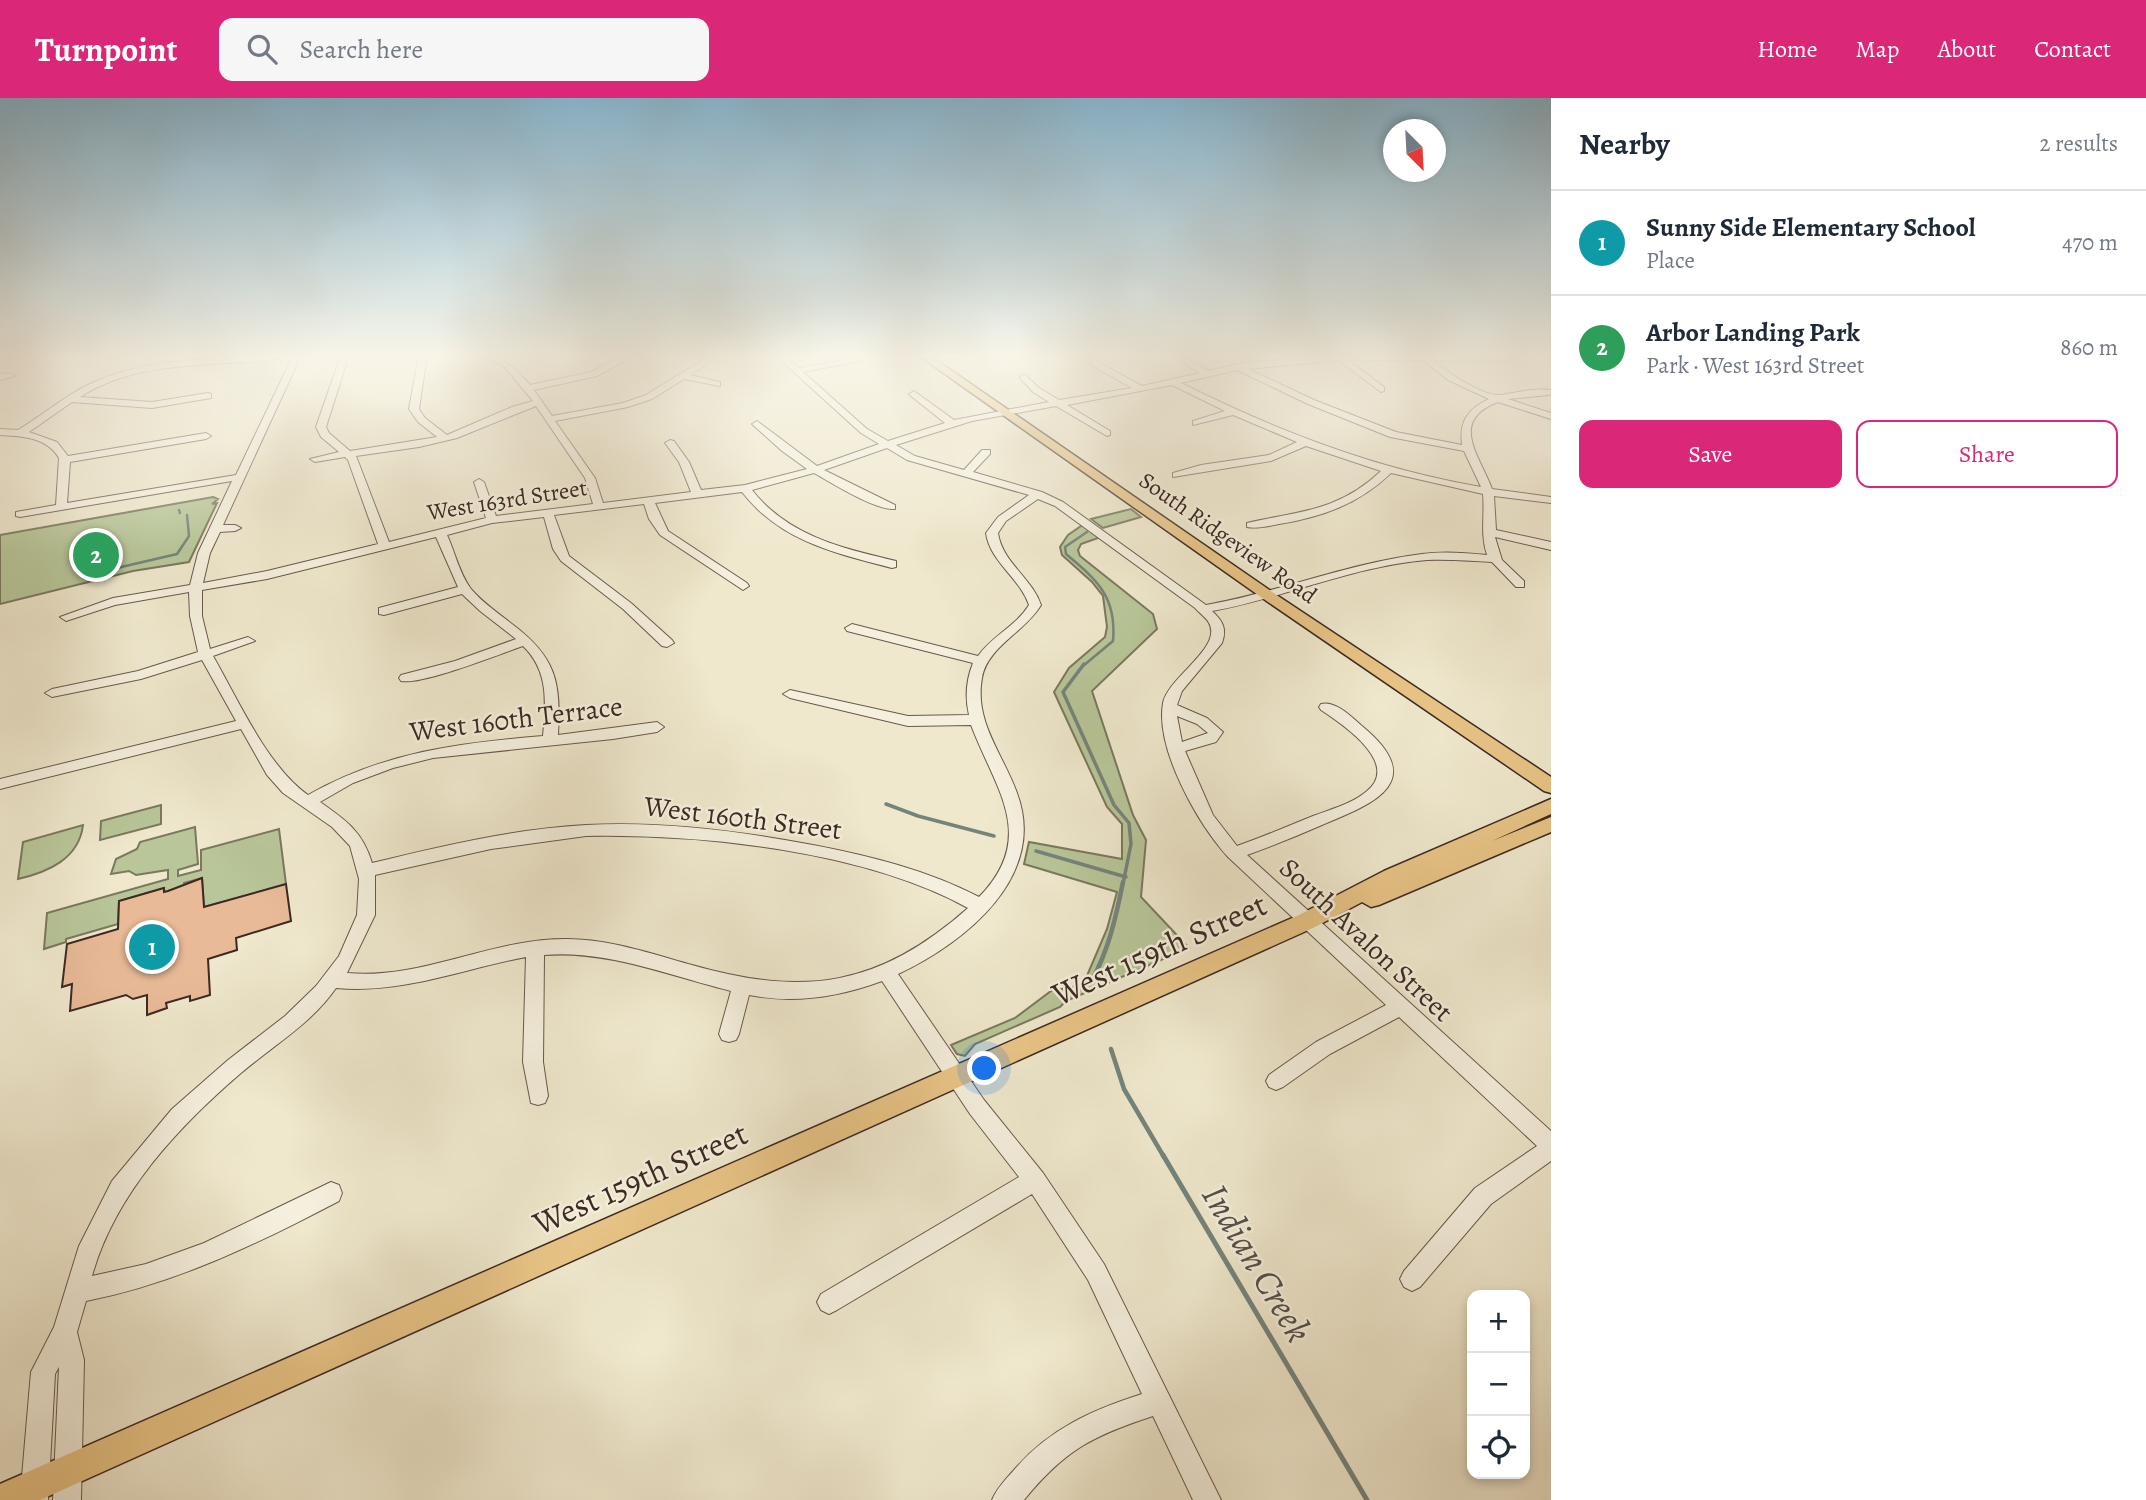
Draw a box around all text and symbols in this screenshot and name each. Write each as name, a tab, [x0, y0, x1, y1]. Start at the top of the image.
search box	[219, 18, 709, 81]
text: Turnpoint	[35, 27, 177, 72]
icon: search	[243, 30, 281, 68]
text: Search here	[299, 32, 423, 67]
text: Home	[1757, 33, 1818, 65]
text: Map	[1856, 33, 1900, 65]
text: About	[1938, 33, 1996, 65]
text: Contact	[2034, 33, 2111, 65]
north arrow	[1383, 119, 1446, 182]
text: Nearby	[1579, 124, 1670, 164]
text: 2 results	[2040, 128, 2118, 159]
text: Sunny Side Elementary School	[1646, 210, 1976, 245]
text: 1	[1598, 227, 1606, 258]
text: 470 m	[2062, 227, 2118, 258]
text: Place	[1646, 245, 1695, 276]
text: Arbor Landing Park	[1646, 315, 1860, 350]
text: 2	[1596, 332, 1608, 363]
text: 860 m	[2060, 332, 2118, 363]
text: Park · West 163rd Street	[1646, 350, 1864, 381]
button: Save	[1579, 420, 1842, 488]
button: Share	[1856, 420, 2118, 488]
street label: South Ridgeview Road	[1133, 465, 1324, 611]
street label: West 163rd Street	[424, 472, 590, 528]
pin: 2	[73, 529, 119, 581]
street label: West 160th Terrace	[406, 687, 625, 751]
street label: West 160th Street	[641, 787, 844, 849]
street label: South Avalon Street	[1271, 850, 1461, 1030]
street label: West 159th Street	[1044, 882, 1274, 1017]
pin: 1	[129, 921, 175, 973]
your location	[967, 1051, 1001, 1085]
street label: West 159th Street	[525, 1111, 755, 1246]
water label: Indian Creek	[1190, 1174, 1324, 1352]
map controls	[1467, 1290, 1530, 1479]
button: +	[1467, 1290, 1530, 1353]
button: −	[1467, 1353, 1530, 1416]
button: locate	[1467, 1416, 1530, 1479]

